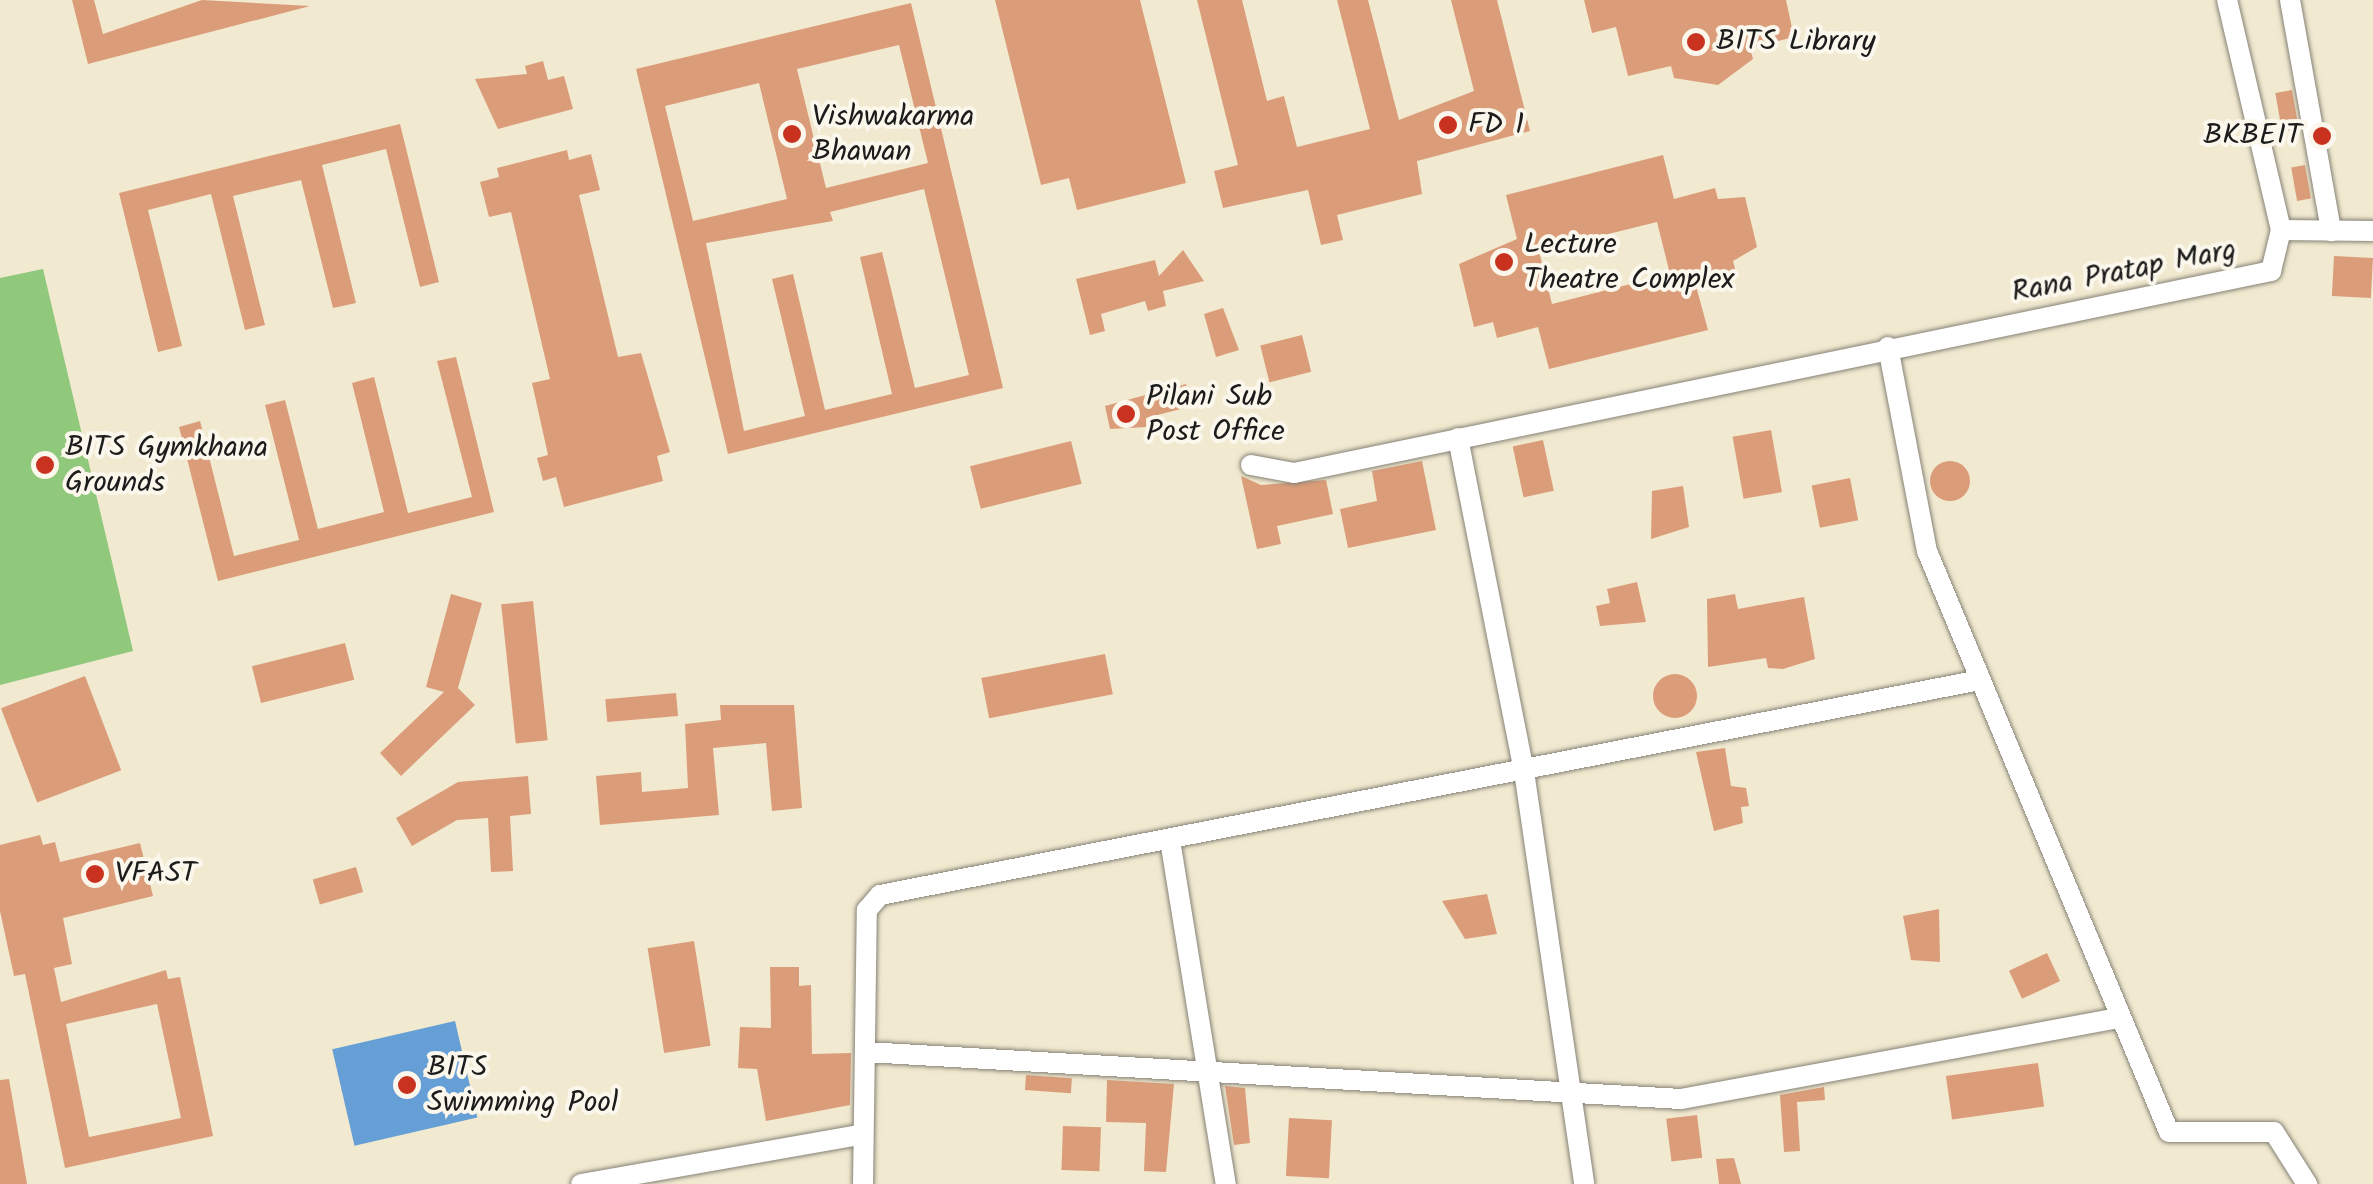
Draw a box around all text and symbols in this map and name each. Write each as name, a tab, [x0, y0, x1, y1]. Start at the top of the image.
place label: BITS Library	[1716, 24, 1876, 60]
marker: BITS Library	[1685, 31, 1707, 53]
place label: Vishwakarma Bhawan	[812, 99, 974, 170]
place label: FD 1	[1468, 107, 1524, 143]
marker: FD 1	[1437, 114, 1459, 136]
place label: BKBEIT	[2203, 118, 2302, 154]
marker: Vishwakarma Bhawan	[781, 123, 803, 145]
marker: BKBEIT	[2311, 125, 2333, 147]
place label: Lecture Theatre Complex	[1524, 227, 1734, 298]
street label: Rana Pratap Marg	[2009, 233, 2239, 311]
marker: Lecture Theatre Complex	[1493, 251, 1515, 273]
place label: Pilani Sub Post Office	[1146, 379, 1285, 450]
marker: Pilani Sub Post Office	[1115, 403, 1137, 425]
place label: BITS Gymkhana Grounds	[65, 430, 268, 500]
marker: BITS Gymkhana Grounds	[34, 454, 56, 476]
place label: VFAST	[115, 856, 197, 892]
marker: VFAST	[84, 863, 106, 885]
place label: BITS Swimming Pool	[427, 1050, 618, 1120]
marker: BITS Swimming Pool	[396, 1074, 418, 1096]

